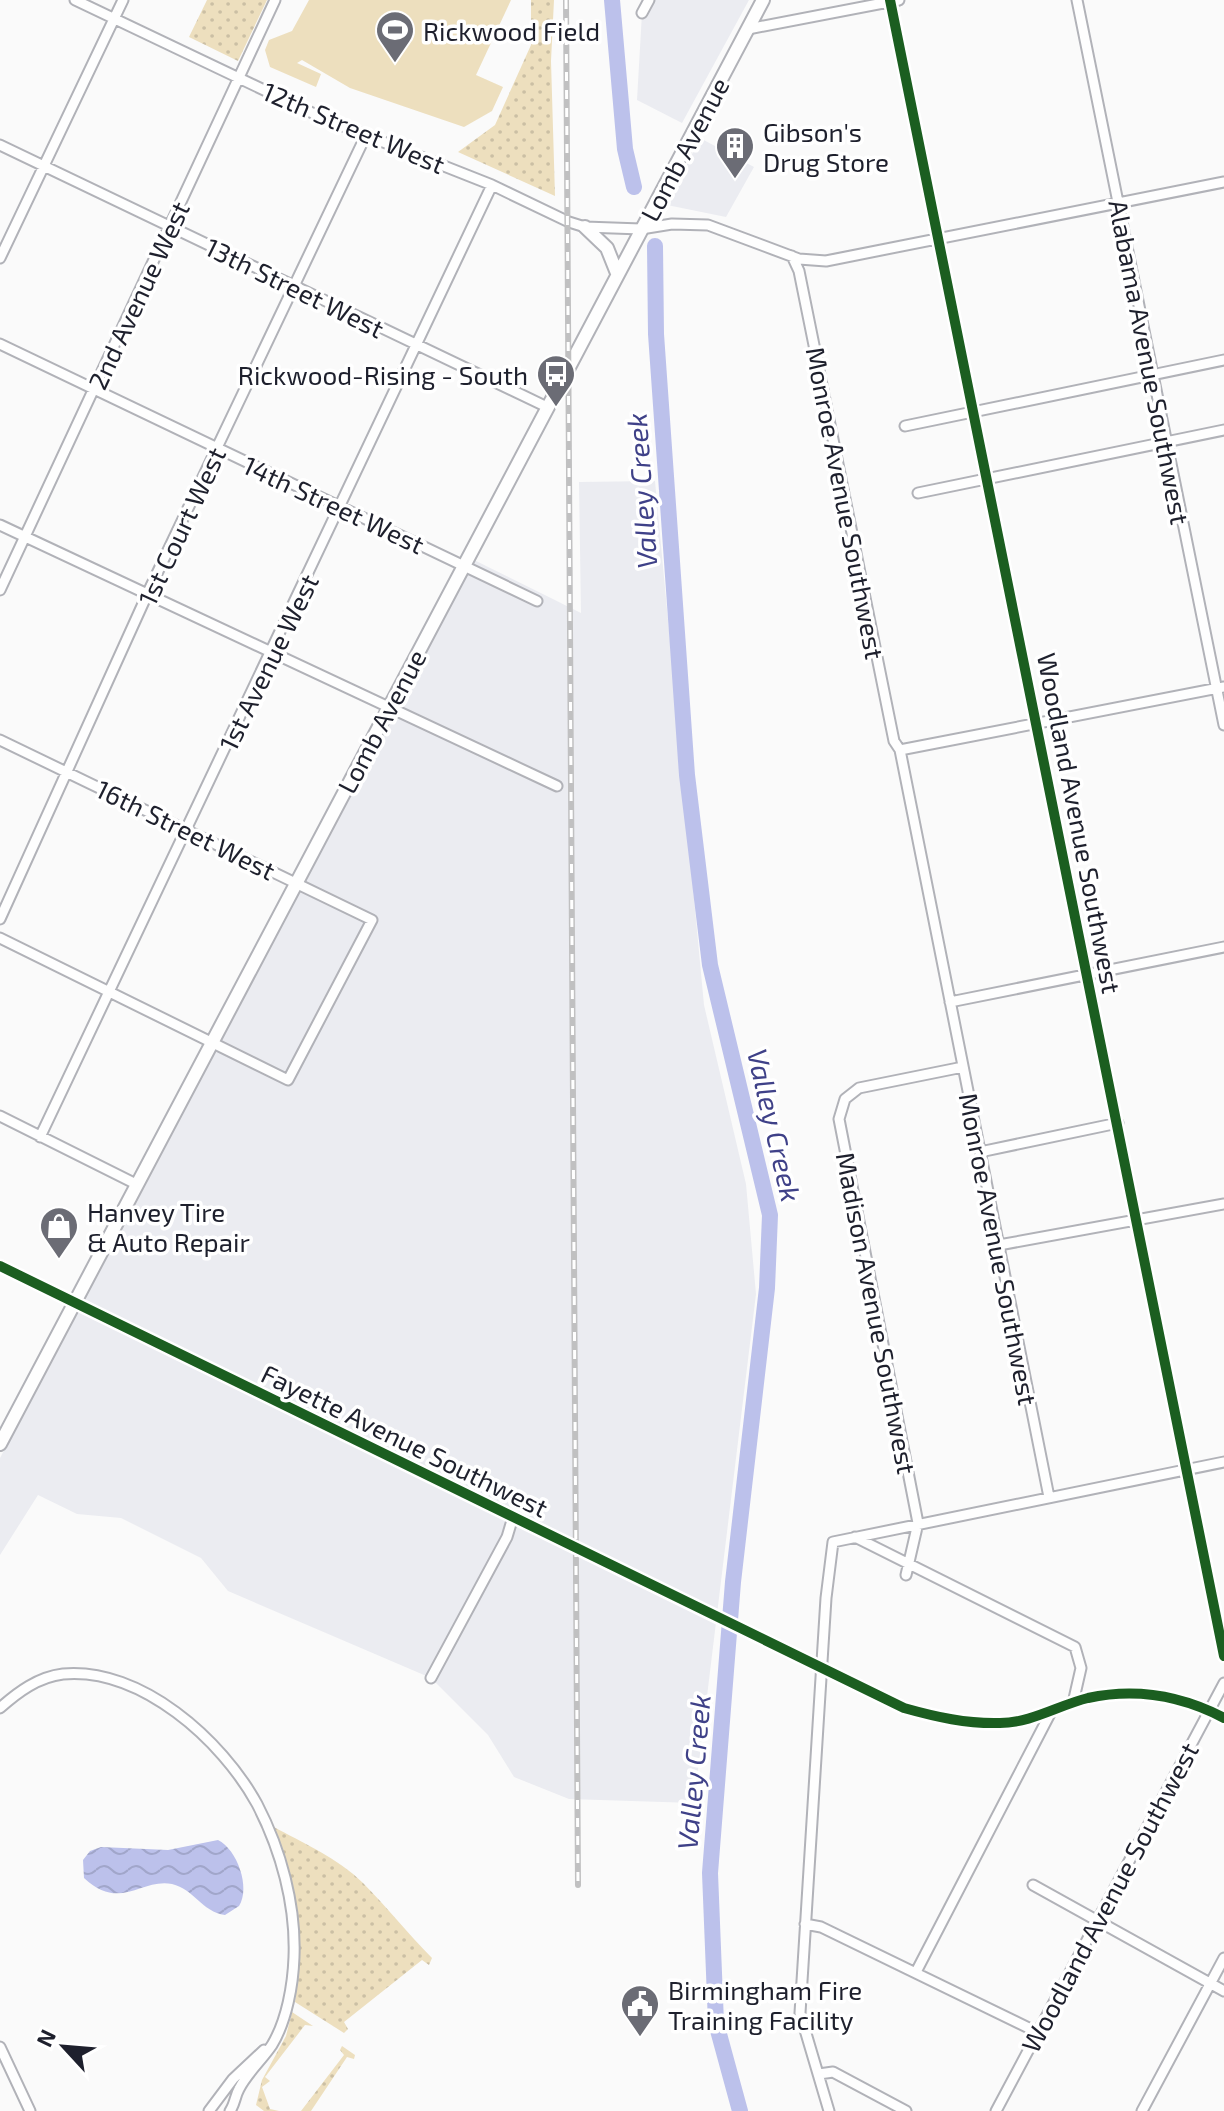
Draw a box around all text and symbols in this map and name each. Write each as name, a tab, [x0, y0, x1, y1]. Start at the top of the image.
sports icon: Rickwood Field	[374, 9, 416, 64]
place label: Rickwood Field	[423, 15, 600, 46]
street label: Lomb Avenue	[633, 72, 735, 226]
street label: 12th Street West	[258, 75, 450, 179]
place label: Gibson's Drug Store	[763, 116, 889, 177]
building icon: Gibson's Drug Store	[714, 125, 756, 180]
street label: 2nd Avenue West	[81, 196, 195, 394]
street label: Alabama Avenue Southwest	[1103, 197, 1197, 527]
street label: 13th Street West	[201, 230, 389, 344]
street label: Monroe Avenue Southwest	[801, 344, 891, 662]
bus stop icon: Rickwood-Rising - South	[535, 353, 577, 408]
place label: Rickwood-Rising - South	[238, 359, 528, 390]
water label: Valley Creek	[619, 412, 663, 570]
street label: 1st Court West	[131, 442, 231, 610]
street label: 14th Street West	[239, 449, 430, 560]
street label: 1st Avenue West	[212, 569, 324, 755]
street label: Lomb Avenue	[330, 644, 432, 798]
street label: Woodland Avenue Southwest	[1032, 650, 1128, 996]
street label: 16th Street West	[92, 772, 281, 886]
water label: Valley Creek	[741, 1045, 809, 1205]
street label: Monroe Avenue Southwest	[954, 1090, 1044, 1408]
street label: Madison Avenue Southwest	[831, 1149, 923, 1477]
place label: Hanvey Tire & Auto Repair	[87, 1196, 250, 1257]
shop icon: Hanvey Tire & Auto Repair	[38, 1205, 80, 1260]
street label: Fayette Avenue Southwest	[257, 1357, 553, 1523]
water label: Valley Creek	[669, 1693, 717, 1851]
street label: Woodland Avenue Southwest	[1014, 1737, 1204, 2057]
place label: Birmingham Fire Training Facility	[668, 1974, 862, 2035]
public building icon: Birmingham Fire Training Facility	[619, 1983, 661, 2038]
north arrow	[24, 2007, 104, 2087]
text: N	[30, 2025, 60, 2051]

